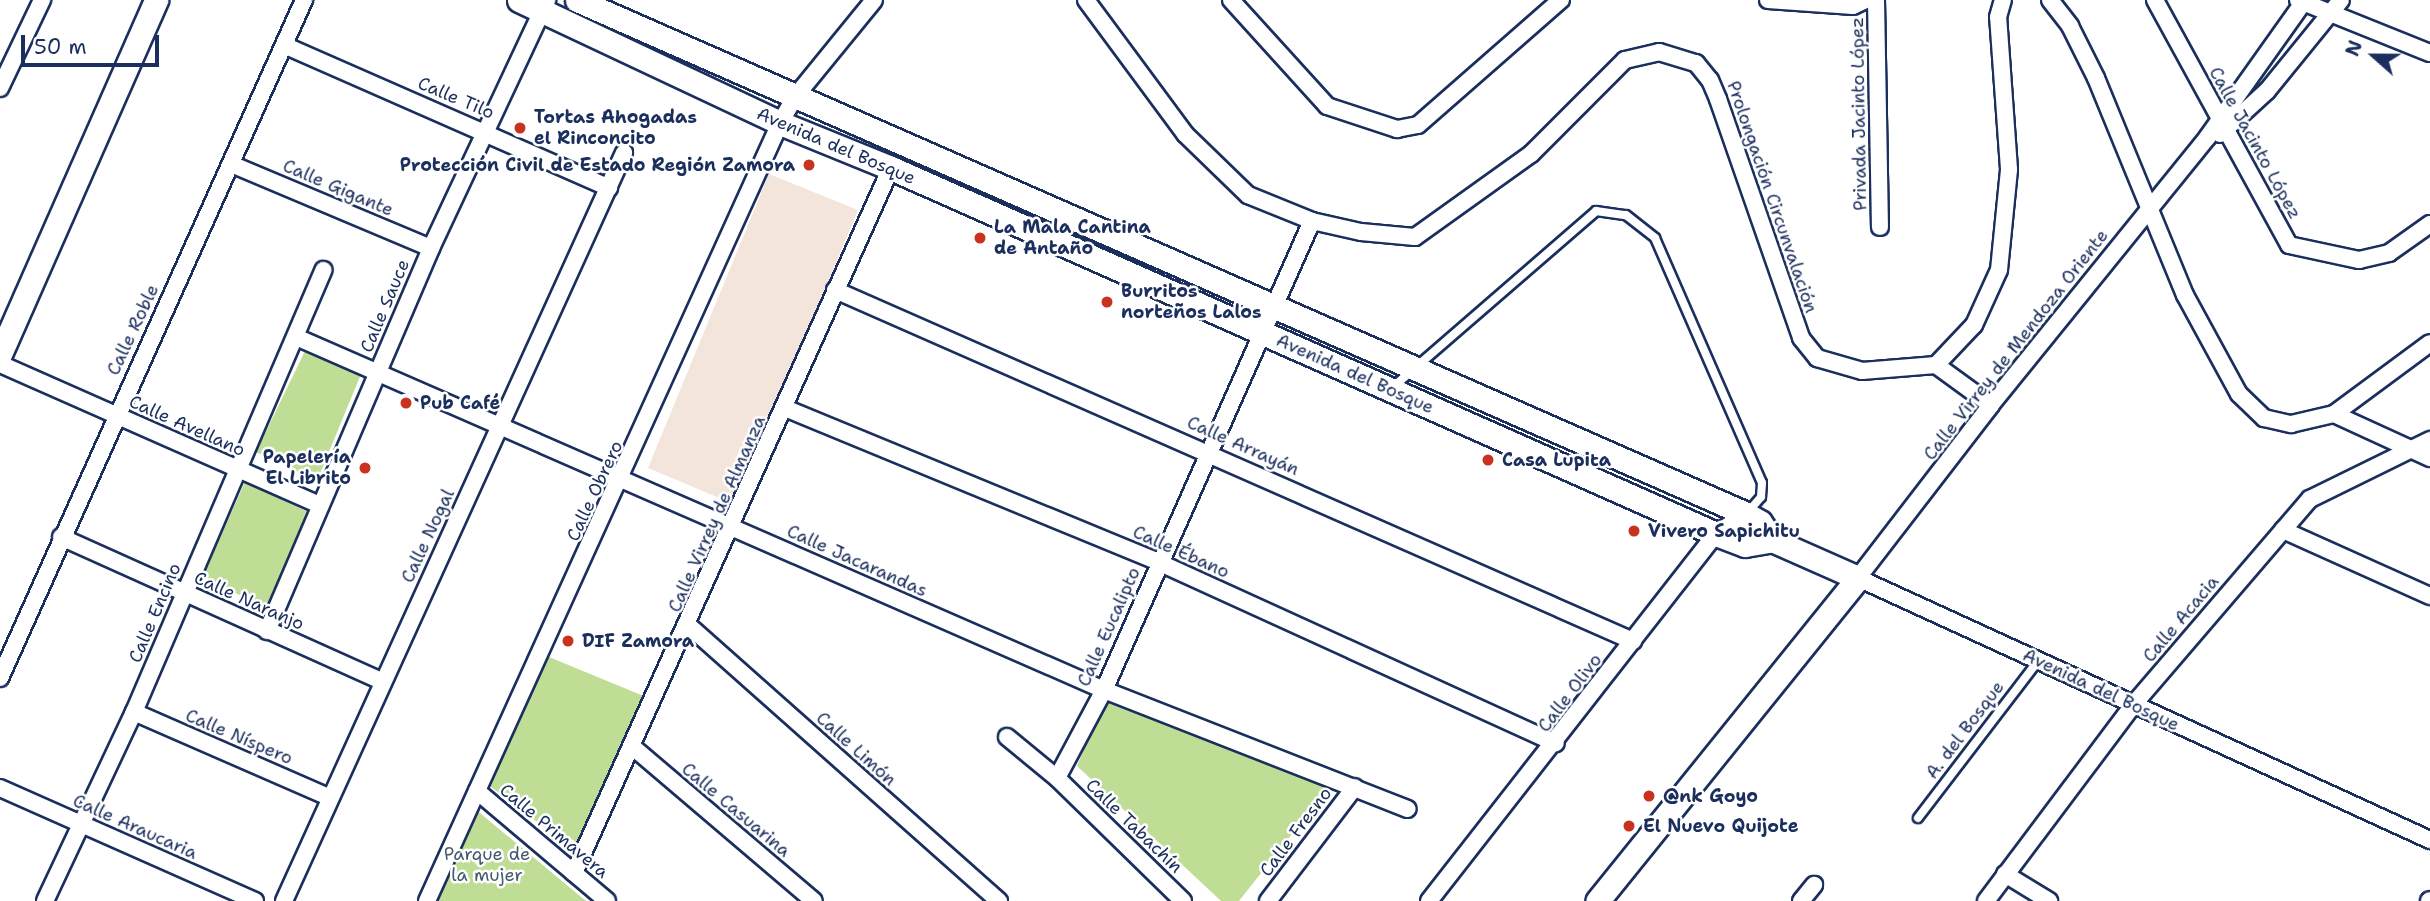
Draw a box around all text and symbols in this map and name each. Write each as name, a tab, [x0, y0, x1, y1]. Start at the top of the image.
street label: Privada Jacinto López	[1847, 17, 1871, 211]
scale bar	[24, 21, 163, 65]
north arrow	[2339, 21, 2409, 91]
text: 50 m	[34, 33, 87, 61]
text: N	[2340, 37, 2368, 60]
street label: Calle Jacinto López	[2204, 63, 2306, 223]
street label: Calle Tilo	[415, 72, 497, 124]
street label: Prolongación Circunvalación	[1722, 78, 1822, 316]
street label: Avenida del Bosque	[753, 103, 919, 189]
place label: Tortas Ahogadas el Rinconcito	[534, 107, 697, 150]
marker: Tortas Ahogadas el Rinconcito	[512, 120, 528, 136]
place label: Protección Civil de Estado Región Zamora	[400, 154, 795, 176]
street label: Calle Gigante	[279, 155, 397, 221]
marker: Protección Civil de Estado Región Zamora	[801, 157, 817, 173]
place label: La Mala Cantina de Antaño	[994, 217, 1151, 260]
street label: Calle Virrey de Mendoza Oriente	[1919, 225, 2113, 465]
marker: La Mala Cantina de Antaño	[972, 230, 988, 246]
street label: Calle Sauce	[356, 256, 414, 356]
street label: Calle Roble	[103, 281, 163, 379]
place label: Burritos norteños Lalos	[1121, 281, 1262, 324]
marker: Burritos norteños Lalos	[1099, 294, 1115, 310]
street label: Avenida del Bosque	[1273, 330, 1437, 418]
street label: Calle Avellano	[126, 391, 248, 461]
place label: Pub Café	[420, 392, 500, 414]
marker: Pub Café	[398, 395, 414, 411]
street label: Calle Virrey de Almanza	[664, 412, 770, 616]
street label: Calle Arrayán	[1184, 412, 1302, 480]
street label: Calle Obrero	[562, 437, 628, 545]
place label: Papelería El Librito	[263, 447, 351, 490]
place label: Casa Lupita	[1502, 449, 1611, 471]
marker: Casa Lupita	[1480, 452, 1496, 468]
marker: Papelería El Librito	[357, 460, 373, 476]
street label: Calle Nogal	[397, 486, 459, 586]
street label: Calle Jacarandas	[783, 520, 931, 602]
place label: Vivero Sapichitu	[1648, 520, 1800, 542]
street label: Calle Ébano	[1129, 521, 1233, 583]
marker: Vivero Sapichitu	[1626, 523, 1642, 539]
street label: Calle Encino	[124, 560, 186, 666]
street label: Calle Eucalipto	[1073, 564, 1145, 690]
street label: Calle Naranjo	[191, 567, 307, 635]
street label: Calle Acacia	[2139, 571, 2223, 667]
place label: DIF Zamora	[582, 630, 694, 652]
marker: DIF Zamora	[560, 633, 576, 649]
street label: Avenida del Bosque	[2019, 644, 2183, 736]
street label: Calle Olivo	[1533, 649, 1607, 737]
street label: A. del Bosque	[1921, 677, 2009, 783]
street label: Calle Níspero	[182, 705, 296, 769]
street label: Calle Limón	[811, 707, 901, 791]
street label: Calle Casuarina	[677, 758, 795, 862]
street label: Calle Tabachín	[1081, 774, 1187, 878]
street label: Calle Primavera	[495, 779, 613, 883]
street label: Calle Fresno	[1255, 783, 1337, 881]
place label: @nk Goyo	[1663, 785, 1758, 807]
marker: @nk Goyo	[1641, 788, 1657, 804]
street label: Calle Araucaria	[69, 790, 201, 864]
place label: El Nuevo Quijote	[1643, 815, 1798, 837]
marker: El Nuevo Quijote	[1621, 818, 1637, 834]
park label: Parque de la mujer	[444, 844, 530, 886]

